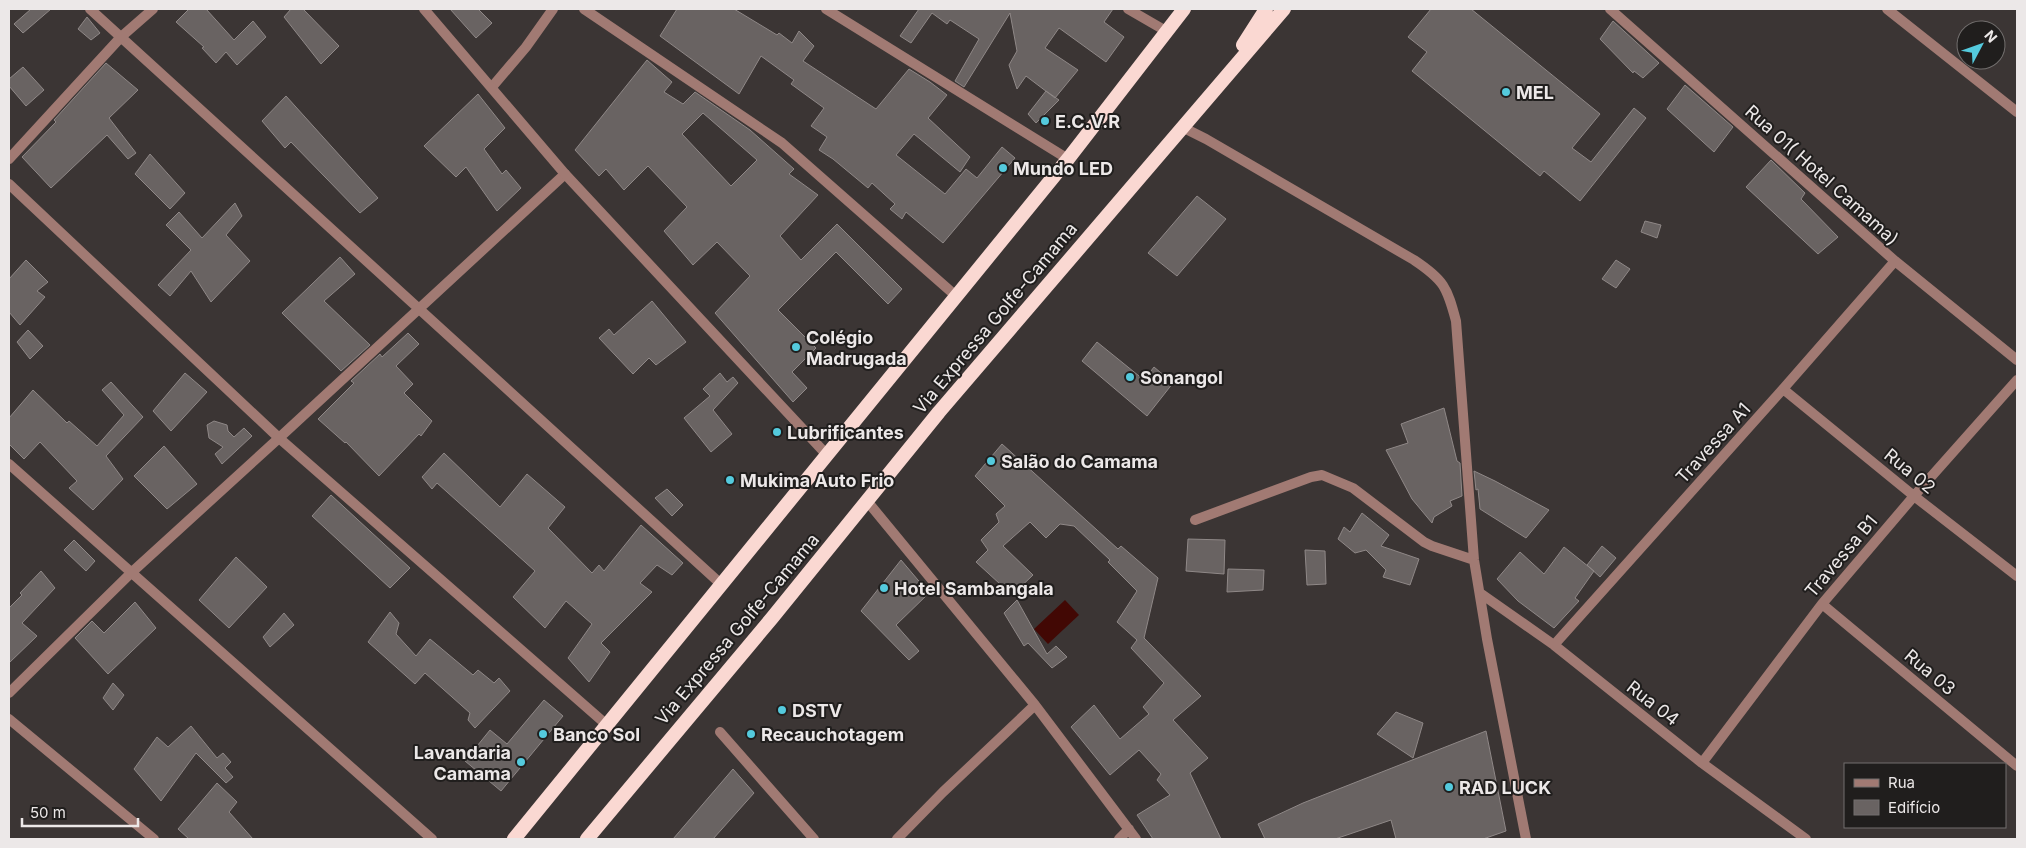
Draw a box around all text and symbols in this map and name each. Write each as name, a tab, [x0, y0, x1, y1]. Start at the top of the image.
north arrow	[1956, 20, 2006, 70]
text: N	[1981, 27, 2001, 46]
place label: MEL	[1516, 82, 1554, 103]
marker: MEL	[1500, 86, 1512, 98]
street label: Rua 01( Hotel Camama)	[1741, 101, 1903, 249]
place label: E.C.V.R	[1055, 111, 1120, 132]
marker: E.C.V.R	[1039, 115, 1051, 127]
place label: Mundo LED	[1013, 158, 1113, 179]
marker: Mundo LED	[997, 162, 1009, 174]
street label: Via Expressa Golfe-Camama	[909, 218, 1081, 418]
place label: Colégio Madrugada	[806, 327, 907, 369]
marker: Colégio Madrugada	[790, 341, 802, 353]
place label: Sonangol	[1140, 367, 1223, 388]
marker: Sonangol	[1124, 371, 1136, 383]
street label: Travessa A1	[1671, 399, 1755, 487]
place label: Lubrificantes	[787, 422, 904, 443]
marker: Lubrificantes	[771, 426, 783, 438]
street label: Rua 02	[1880, 444, 1940, 498]
place label: Salão do Camama	[1001, 451, 1158, 472]
marker: Salão do Camama	[985, 455, 997, 467]
place label: Mukima Auto Frio	[740, 470, 894, 491]
marker: Mukima Auto Frio	[724, 474, 736, 486]
street label: Travessa B1	[1801, 511, 1881, 601]
street label: Via Expressa Golfe-Camama	[651, 529, 823, 729]
place label: Hotel Sambangala	[894, 578, 1054, 599]
marker: Hotel Sambangala	[878, 582, 890, 594]
street label: Rua 03	[1900, 645, 1960, 699]
street label: Rua 04	[1623, 676, 1683, 730]
place label: DSTV	[792, 700, 842, 721]
marker: DSTV	[776, 704, 788, 716]
place label: Banco Sol	[553, 724, 640, 745]
place label: Recauchotagem	[761, 724, 904, 745]
marker: Banco Sol	[537, 728, 549, 740]
marker: Recauchotagem	[745, 728, 757, 740]
place label: Lavandaria Camama	[414, 742, 511, 784]
marker: Lavandaria Camama	[515, 756, 527, 768]
legend	[1844, 763, 2006, 828]
text: Rua	[1888, 773, 1915, 792]
place label: RAD LUCK	[1459, 777, 1551, 798]
marker: RAD LUCK	[1443, 781, 1455, 793]
scale bar	[22, 796, 139, 828]
text: Edifício	[1888, 798, 1940, 817]
text: 50 m	[30, 803, 66, 822]

